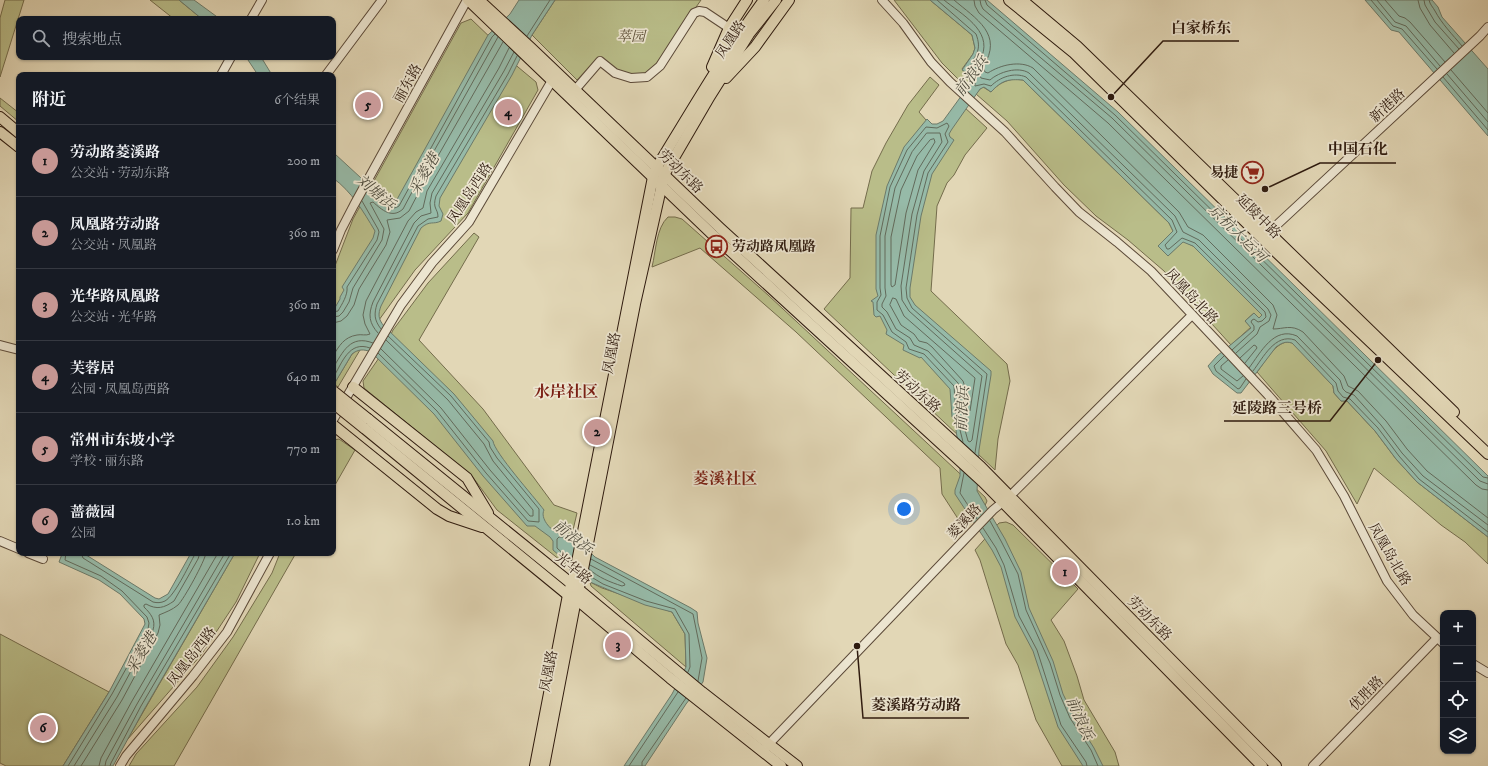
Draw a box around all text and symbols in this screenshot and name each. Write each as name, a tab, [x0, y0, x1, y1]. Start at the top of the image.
callout: 白家桥东	[1163, 14, 1239, 41]
search box	[16, 16, 336, 60]
street label: 凤凰路	[712, 17, 750, 62]
text: 白家桥东	[1171, 19, 1231, 38]
icon: search	[30, 27, 52, 49]
park label: 萃园	[617, 28, 647, 46]
text: 搜索地点	[62, 30, 122, 49]
water label: 前浪浜	[950, 52, 993, 100]
street label: 丽东路	[390, 61, 426, 106]
street label: 新港路	[1366, 85, 1409, 127]
text: 附近	[32, 89, 66, 111]
pin: 5	[355, 90, 381, 120]
text: 6个结果	[274, 92, 320, 108]
pin: 4	[495, 97, 521, 127]
callout: 中国石化	[1320, 136, 1396, 163]
text: 中国石化	[1328, 140, 1388, 159]
text: 劳动路菱溪路	[70, 143, 160, 162]
street label: 劳动东路	[654, 146, 707, 198]
water label: 采菱港	[405, 148, 445, 198]
text: 1	[43, 153, 47, 169]
text: 200 m	[287, 153, 320, 169]
street label: 凤凰岛西路	[443, 159, 496, 228]
supermarket icon: 易捷	[1240, 159, 1266, 185]
place label: 易捷	[1210, 164, 1239, 182]
text: 公交站 · 劳动东路	[70, 165, 170, 181]
water label: 刘塘浜	[352, 171, 400, 215]
street label: 延陵中路	[1232, 191, 1284, 243]
water label: 京杭大运河	[1204, 200, 1273, 269]
text: 凤凰路劳动路	[70, 215, 160, 234]
text: 2	[42, 225, 48, 241]
text: 360 m	[289, 225, 320, 241]
bus stop icon: 劳动路凤凰路	[704, 233, 730, 259]
text: 公交站 · 凤凰路	[70, 237, 157, 253]
place label: 劳动路凤凰路	[732, 238, 816, 256]
street label: 凤凰岛北路	[1161, 265, 1222, 328]
text: 光华路凤凰路	[70, 287, 160, 306]
text: 3	[43, 297, 47, 313]
text: 360 m	[289, 297, 320, 313]
text: 公交站 · 光华路	[70, 309, 157, 325]
street label: 凤凰路	[599, 331, 625, 376]
text: 芙蓉居	[70, 359, 115, 378]
street label: 劳动东路	[891, 366, 944, 417]
text: 4	[41, 369, 49, 385]
text: 640 m	[286, 369, 320, 385]
text: 公园 · 凤凰岛西路	[70, 381, 170, 397]
district label: 水岸社区	[534, 382, 598, 402]
water label: 前浪浜	[952, 385, 973, 432]
callout: 延陵路三号桥	[1224, 394, 1330, 421]
text: 延陵路三号桥	[1232, 399, 1322, 418]
pin: 2	[584, 417, 610, 447]
text: 常州市东坡小学	[70, 431, 175, 450]
text: 5	[42, 441, 48, 457]
text: 770 m	[287, 441, 320, 457]
text: 学校 · 丽东路	[70, 453, 144, 469]
district label: 菱溪社区	[693, 469, 757, 489]
your location	[894, 499, 914, 519]
street label: 菱溪路	[944, 500, 986, 543]
text: 蔷薇园	[70, 503, 115, 522]
text: 6	[42, 513, 48, 529]
text: 1.0 km	[286, 513, 320, 529]
water label: 前浪浜	[549, 516, 597, 559]
street label: 凤凰岛北路	[1364, 520, 1414, 589]
text: 公园	[70, 525, 96, 541]
street label: 光华路	[551, 549, 595, 589]
pin: 1	[1052, 557, 1078, 587]
street label: 劳动东路	[1123, 593, 1175, 645]
map controls	[1440, 610, 1476, 754]
button: +	[1440, 610, 1476, 646]
street label: 凤凰岛西路	[163, 623, 220, 690]
water label: 采菱港	[122, 627, 162, 677]
pin: 3	[605, 630, 631, 660]
button: −	[1440, 646, 1476, 682]
street label: 凤凰路	[536, 649, 562, 694]
street label: 优胜路	[1346, 672, 1388, 715]
button: locate	[1440, 682, 1476, 718]
callout: 菱溪路劳动路	[863, 691, 969, 718]
water label: 前浪浜	[1062, 694, 1098, 744]
text: 菱溪路劳动路	[871, 696, 961, 715]
pin: 6	[30, 713, 56, 743]
button: layers	[1440, 718, 1476, 754]

